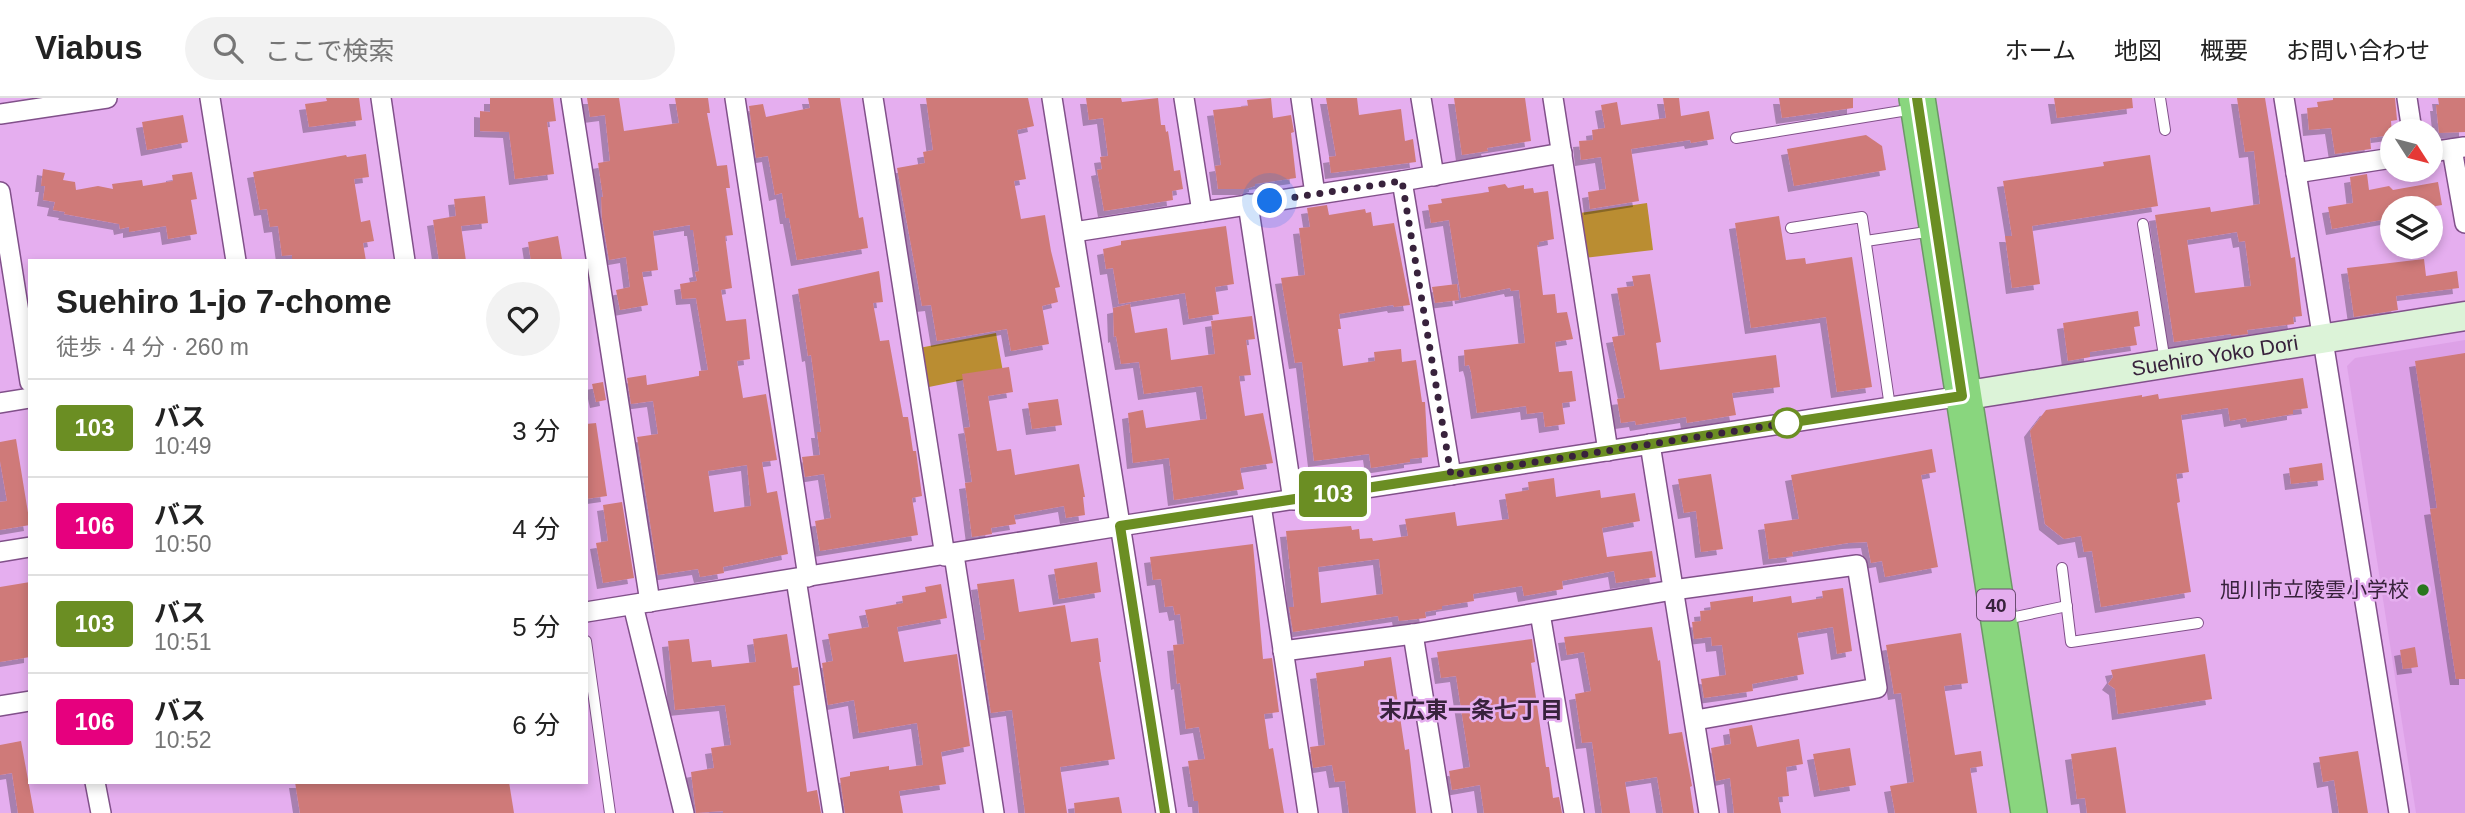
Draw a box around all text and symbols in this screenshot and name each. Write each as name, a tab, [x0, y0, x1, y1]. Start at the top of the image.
search box	[185, 17, 675, 80]
text: Viabus	[35, 29, 143, 66]
icon: search	[209, 29, 247, 67]
text: ここで検索	[265, 36, 395, 66]
text: ホーム	[2005, 37, 2076, 64]
text: 地図	[2114, 37, 2162, 64]
text: 概要	[2200, 37, 2248, 64]
text: お問い合わせ	[2286, 37, 2430, 64]
north arrow	[2380, 119, 2443, 182]
map controls	[2380, 119, 2443, 259]
your location	[1252, 183, 1287, 218]
button: layers	[2380, 196, 2443, 259]
button: heart	[486, 282, 560, 356]
text: Suehiro 1-jo 7-chome	[56, 283, 392, 320]
street label: Suehiro Yoko Dori	[2130, 331, 2300, 380]
text: 徒歩 · 4 分 · 260 m	[56, 334, 249, 360]
text: バス	[154, 402, 206, 432]
unlabelled marker	[1772, 408, 1802, 438]
text: 103	[74, 414, 115, 441]
text: 3 分	[512, 416, 560, 446]
text: 10:49	[154, 433, 212, 459]
line badge: 103	[1293, 471, 1373, 517]
text: 103	[1313, 480, 1353, 507]
text: バス	[154, 500, 206, 530]
text: 106	[74, 512, 115, 539]
text: 4 分	[512, 514, 560, 544]
text: 10:50	[154, 531, 212, 557]
place label: 旭川市立陵雲小学校	[2220, 578, 2409, 601]
marker: 旭川市立陵雲小学校	[2415, 582, 2431, 598]
road number: 40	[1977, 590, 2015, 620]
text: バス	[154, 598, 206, 628]
text: 103	[74, 610, 115, 637]
text: 5 分	[512, 612, 560, 642]
text: 10:51	[154, 629, 212, 655]
text: バス	[154, 696, 206, 726]
district label: 末広東一条七丁目	[1379, 697, 1563, 723]
text: 106	[74, 708, 115, 735]
text: 6 分	[512, 710, 560, 740]
text: 10:52	[154, 727, 212, 753]

